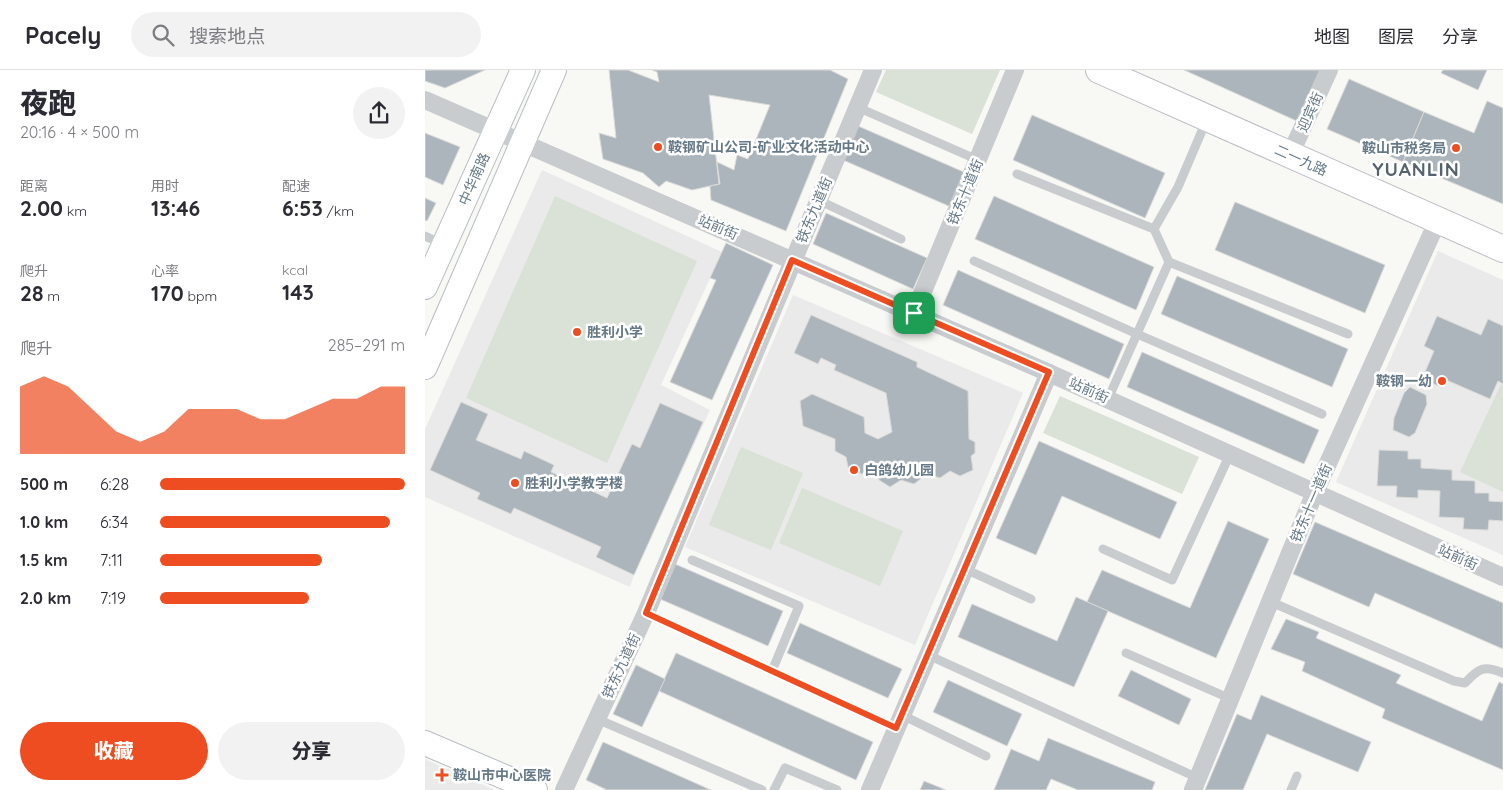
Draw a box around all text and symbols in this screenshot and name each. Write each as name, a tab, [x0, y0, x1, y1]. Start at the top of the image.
search box	[131, 12, 481, 57]
text: Pacely	[25, 20, 101, 50]
icon: search	[149, 21, 177, 49]
text: 搜索地点	[189, 24, 265, 48]
text: 地图	[1314, 25, 1350, 48]
text: 图层	[1378, 25, 1414, 48]
text: 分享	[1442, 25, 1478, 48]
text: 夜跑	[20, 85, 76, 120]
button: share	[353, 87, 405, 139]
street label: 迎宾街	[1293, 89, 1327, 135]
text: 20:16 · 4 × 500 m	[20, 122, 139, 142]
place label: 鞍钢矿山公司-矿业文化活动中心	[668, 138, 870, 156]
place label: 鞍山市税务局	[1362, 139, 1446, 157]
street label: 二一九路	[1272, 140, 1330, 180]
marker: 鞍钢矿山公司-矿业文化活动中心	[652, 141, 664, 153]
marker: 鞍山市税务局	[1450, 142, 1462, 154]
street label: 中华南路	[454, 150, 494, 208]
street label: 铁东十道街	[943, 156, 987, 228]
district label: YUANLIN	[1372, 157, 1460, 181]
street label: 铁东九道街	[792, 174, 836, 246]
text: 距离	[20, 177, 48, 195]
text: 用时	[151, 177, 179, 195]
text: 配速	[282, 177, 310, 195]
text: 2.00	[20, 195, 63, 221]
text: 13:46	[151, 195, 200, 221]
text: 6:53	[282, 195, 323, 221]
text: km	[63, 202, 87, 220]
text: /km	[323, 202, 354, 220]
street label: 站前街	[695, 211, 741, 243]
text: kcal	[282, 261, 308, 279]
text: 爬升	[20, 262, 48, 280]
text: 心率	[151, 262, 179, 280]
text: 143	[282, 279, 314, 305]
text: 28	[20, 280, 43, 306]
text: 170	[151, 280, 184, 306]
text: m	[43, 287, 60, 305]
text: bpm	[184, 287, 217, 305]
pin	[893, 292, 935, 334]
icon: arrive	[900, 299, 928, 327]
place label: 胜利小学	[587, 323, 643, 341]
marker: 胜利小学	[571, 326, 583, 338]
text: 285–291 m	[328, 335, 405, 355]
text: 爬升	[20, 338, 52, 358]
place label: 鞍钢一幼	[1376, 372, 1432, 390]
street label: 站前街	[1066, 373, 1112, 407]
marker: 鞍钢一幼	[1436, 375, 1448, 387]
place label: 白鸽幼儿园	[864, 461, 934, 479]
street label: 铁东十一道街	[1286, 461, 1336, 545]
marker: 白鸽幼儿园	[848, 464, 860, 476]
text: 500 m	[20, 474, 68, 494]
text: 6:28	[100, 474, 129, 494]
place label: 胜利小学教学楼	[525, 474, 623, 492]
marker: 胜利小学教学楼	[509, 477, 521, 489]
text: 1.0 km	[20, 512, 68, 532]
text: 6:34	[100, 512, 128, 532]
street label: 站前街	[1435, 540, 1481, 574]
text: 1.5 km	[20, 550, 68, 570]
text: 7:11	[100, 550, 123, 570]
text: 2.0 km	[20, 588, 71, 608]
text: 7:19	[100, 588, 126, 608]
street label: 铁东九道街	[598, 630, 644, 702]
button: 收藏	[20, 722, 208, 780]
button: 分享	[218, 722, 405, 780]
place label: 鞍山市中心医院	[453, 766, 551, 784]
marker: 鞍山市中心医院	[435, 768, 449, 782]

